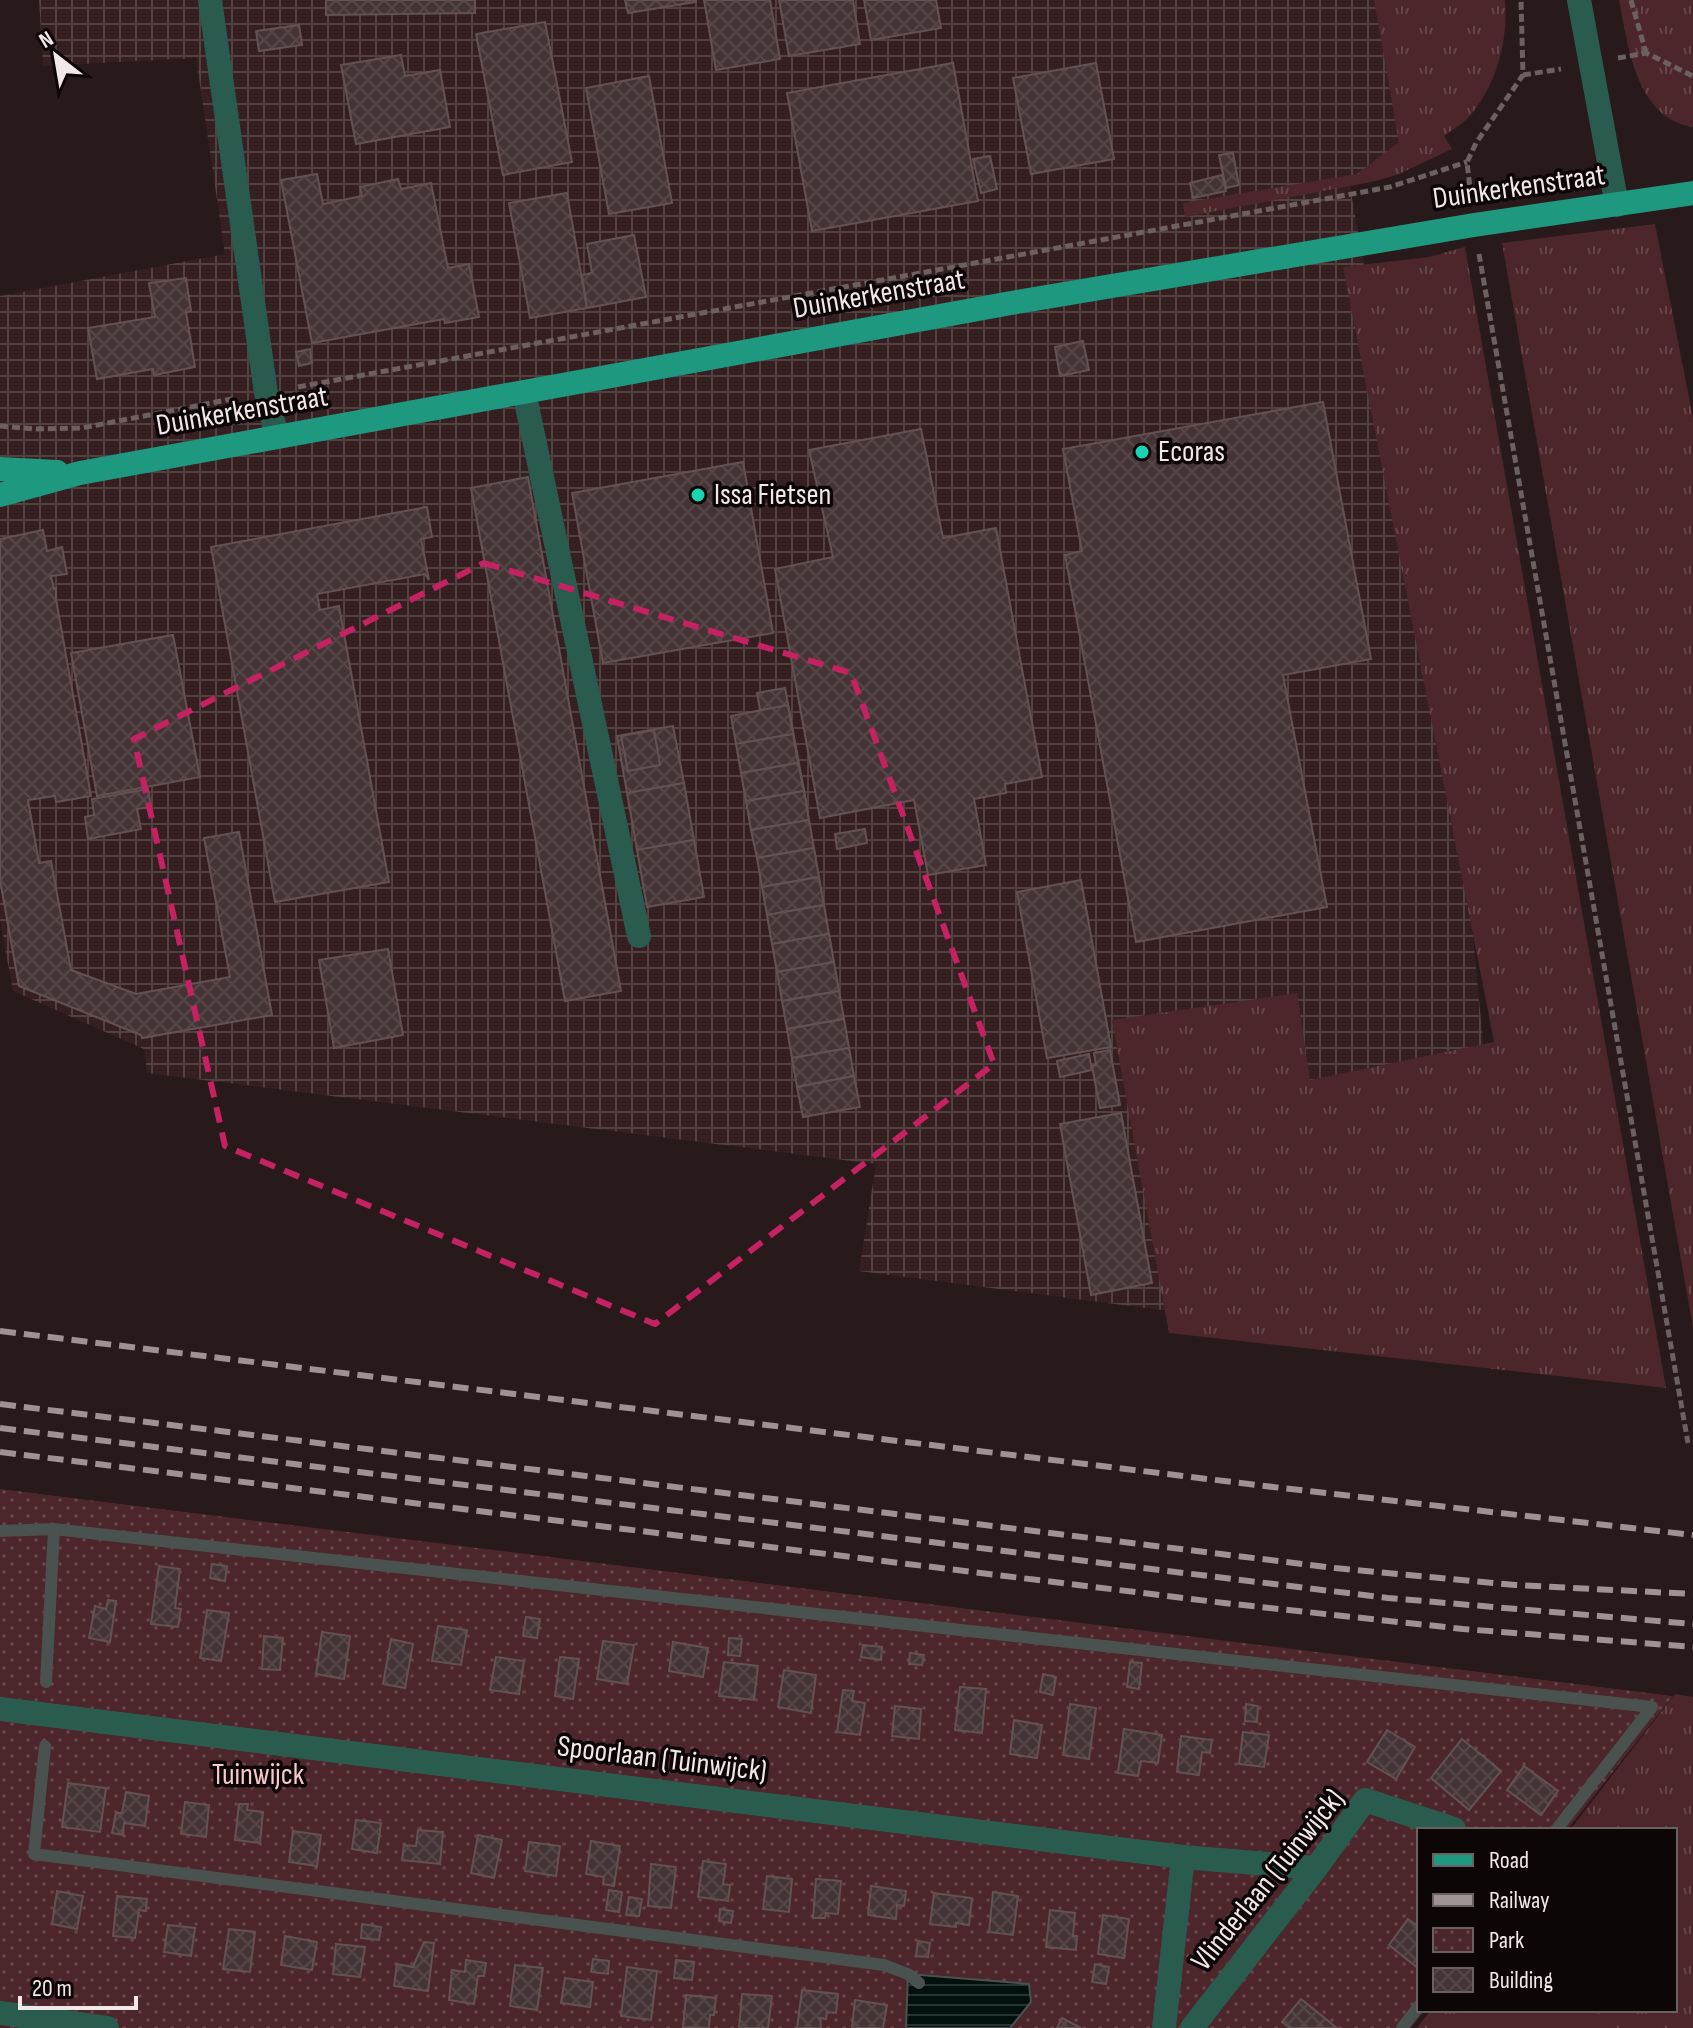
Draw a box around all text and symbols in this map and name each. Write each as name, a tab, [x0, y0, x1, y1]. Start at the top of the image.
north arrow	[16, 16, 96, 96]
text: N	[34, 26, 58, 55]
street label: Duinkerkenstraat	[1431, 157, 1607, 217]
street label: Duinkerkenstraat	[790, 261, 968, 327]
street label: Duinkerkenstraat	[153, 378, 331, 444]
place label: Ecoras	[1158, 434, 1225, 470]
marker: Ecoras	[1133, 443, 1151, 461]
place label: Issa Fietsen	[714, 477, 831, 513]
marker: Issa Fietsen	[689, 486, 707, 504]
street label: Spoorlaan (Tuinwijck)	[555, 1728, 769, 1790]
park label: Tuinwijck	[212, 1757, 305, 1793]
street label: Vlinderlaan (Tuinwijck)	[1184, 1782, 1352, 1978]
legend	[1417, 1828, 1677, 2012]
text: Road	[1489, 1846, 1529, 1875]
text: Railway	[1489, 1886, 1549, 1915]
text: Park	[1489, 1926, 1524, 1955]
scale bar	[20, 1960, 136, 2010]
text: Building	[1489, 1966, 1553, 1995]
text: 20 m	[32, 1974, 72, 2003]

